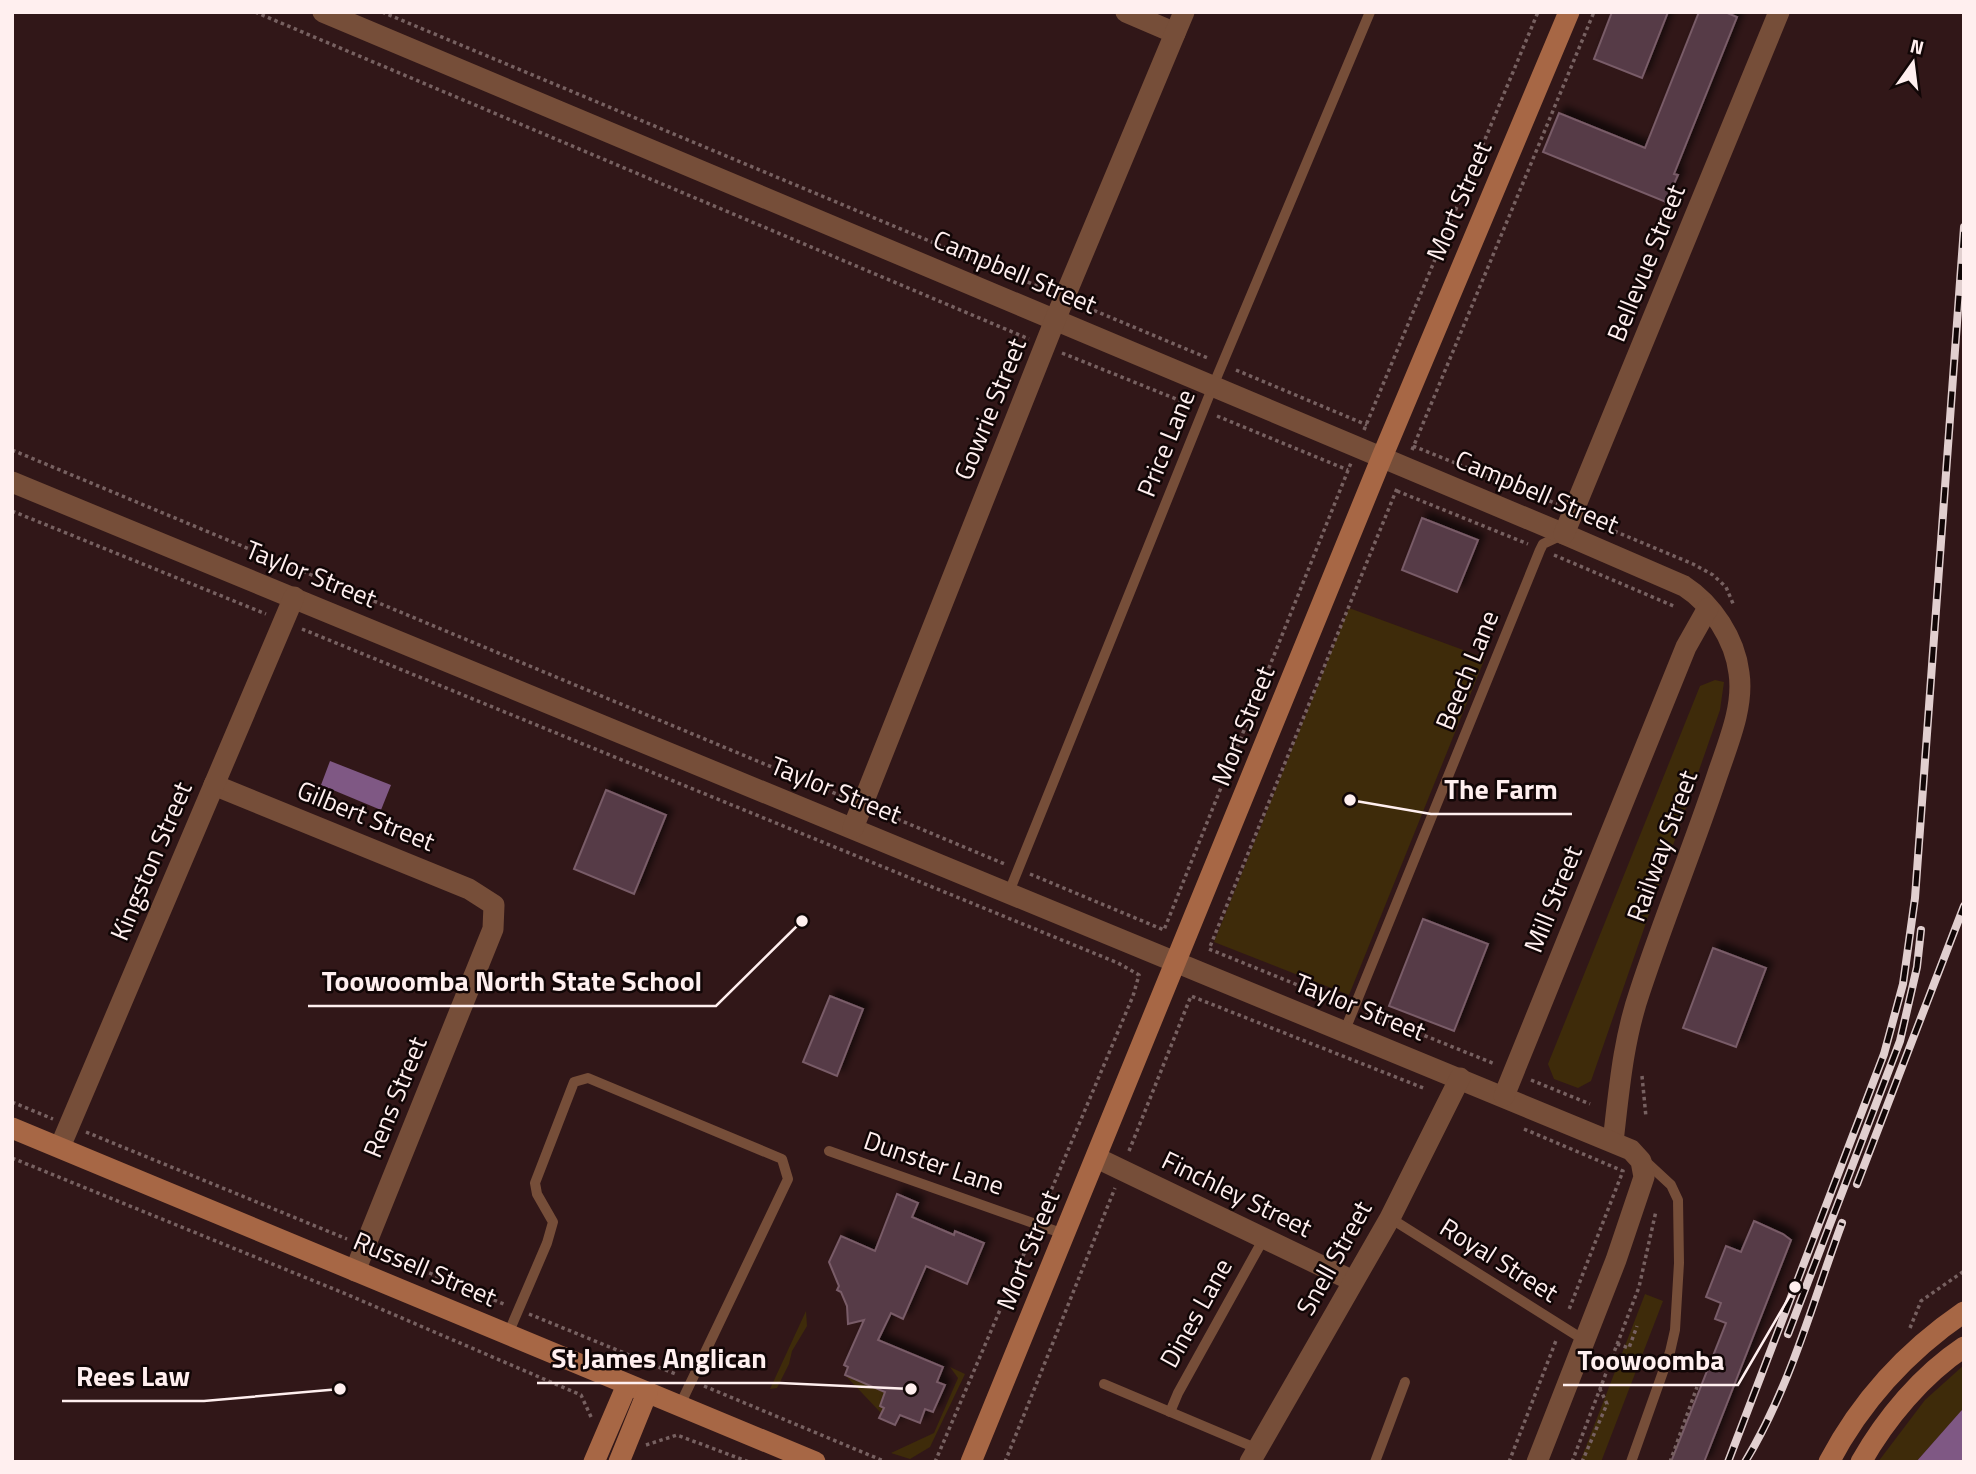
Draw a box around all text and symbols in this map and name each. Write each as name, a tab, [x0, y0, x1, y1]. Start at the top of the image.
north arrow	[1878, 28, 1948, 98]
text: N	[1907, 30, 1927, 62]
street label: Mort Street	[1416, 135, 1501, 267]
street label: Bellevue Street	[1596, 178, 1695, 347]
street label: Campbell Street	[927, 220, 1103, 324]
street label: Gowrie Street	[943, 332, 1036, 486]
street label: Price Lane	[1126, 383, 1205, 502]
street label: Campbell Street	[1449, 440, 1625, 544]
street label: Taylor Street	[240, 530, 383, 618]
street label: Beech Lane	[1425, 604, 1508, 735]
street label: Mort Street	[1201, 660, 1284, 792]
street label: Taylor Street	[765, 746, 908, 834]
callout: The Farm	[1431, 765, 1572, 814]
street label: Railway Street	[1616, 765, 1707, 927]
text: The Farm	[1444, 767, 1558, 810]
street label: Gilbert Street	[291, 770, 441, 861]
street label: Kingston Street	[99, 775, 202, 946]
street label: Mill Street	[1513, 839, 1592, 958]
callout: Toowoomba North State School	[308, 957, 716, 1006]
text: Toowoomba North State School	[322, 959, 702, 1002]
street label: Taylor Street	[1289, 963, 1432, 1051]
street label: Rens Street	[353, 1030, 437, 1163]
street label: Dunster Lane	[859, 1120, 1010, 1205]
street label: Finchley Street	[1155, 1140, 1319, 1247]
street label: Mort Street	[986, 1184, 1069, 1316]
street label: Snell Street	[1286, 1193, 1381, 1322]
street label: Royal Street	[1432, 1208, 1566, 1311]
street label: Russell Street	[348, 1221, 503, 1316]
street label: Dines Lane	[1149, 1251, 1242, 1375]
callout: St James Anglican	[537, 1334, 780, 1383]
text: St James Anglican	[551, 1336, 767, 1379]
callout: Toowoomba	[1563, 1336, 1738, 1385]
text: Toowoomba	[1577, 1338, 1725, 1381]
callout: Rees Law	[62, 1352, 204, 1401]
text: Rees Law	[76, 1354, 190, 1397]

